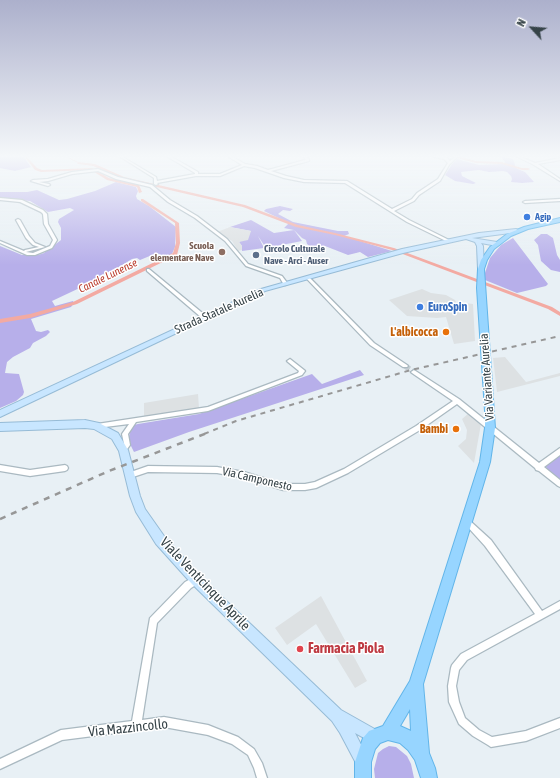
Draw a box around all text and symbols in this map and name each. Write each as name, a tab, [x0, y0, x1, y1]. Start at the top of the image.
north arrow	[512, 8, 552, 48]
text: N	[514, 17, 528, 28]
place label: Agip	[535, 211, 551, 223]
marker: Agip	[522, 212, 532, 222]
place label: Scuola elementare Nave	[150, 240, 214, 264]
place label: Circolo Culturale Nave - Arci - Auser	[264, 243, 328, 266]
marker: Scuola elementare Nave	[217, 247, 227, 257]
marker: Circolo Culturale Nave - Arci - Auser	[251, 250, 261, 260]
water label: Canale Lunense	[76, 256, 140, 296]
street label: Strada Statale Aurelia	[172, 285, 266, 337]
place label: EuroSpin	[428, 300, 467, 314]
marker: EuroSpin	[415, 302, 425, 312]
place label: L'albicocca	[390, 325, 438, 339]
marker: L'albicocca	[441, 327, 451, 337]
street label: Via Variante Aurelia	[477, 333, 497, 421]
place label: Bambi	[420, 422, 448, 436]
marker: Bambi	[451, 424, 461, 434]
street label: Via Camponesto	[221, 464, 293, 494]
street label: Viale Venticinque Aprile	[156, 534, 254, 634]
place label: Farmacia Piola	[308, 641, 384, 657]
marker: Farmacia Piola	[295, 644, 305, 654]
street label: Via Mazzincollo	[87, 715, 169, 741]

